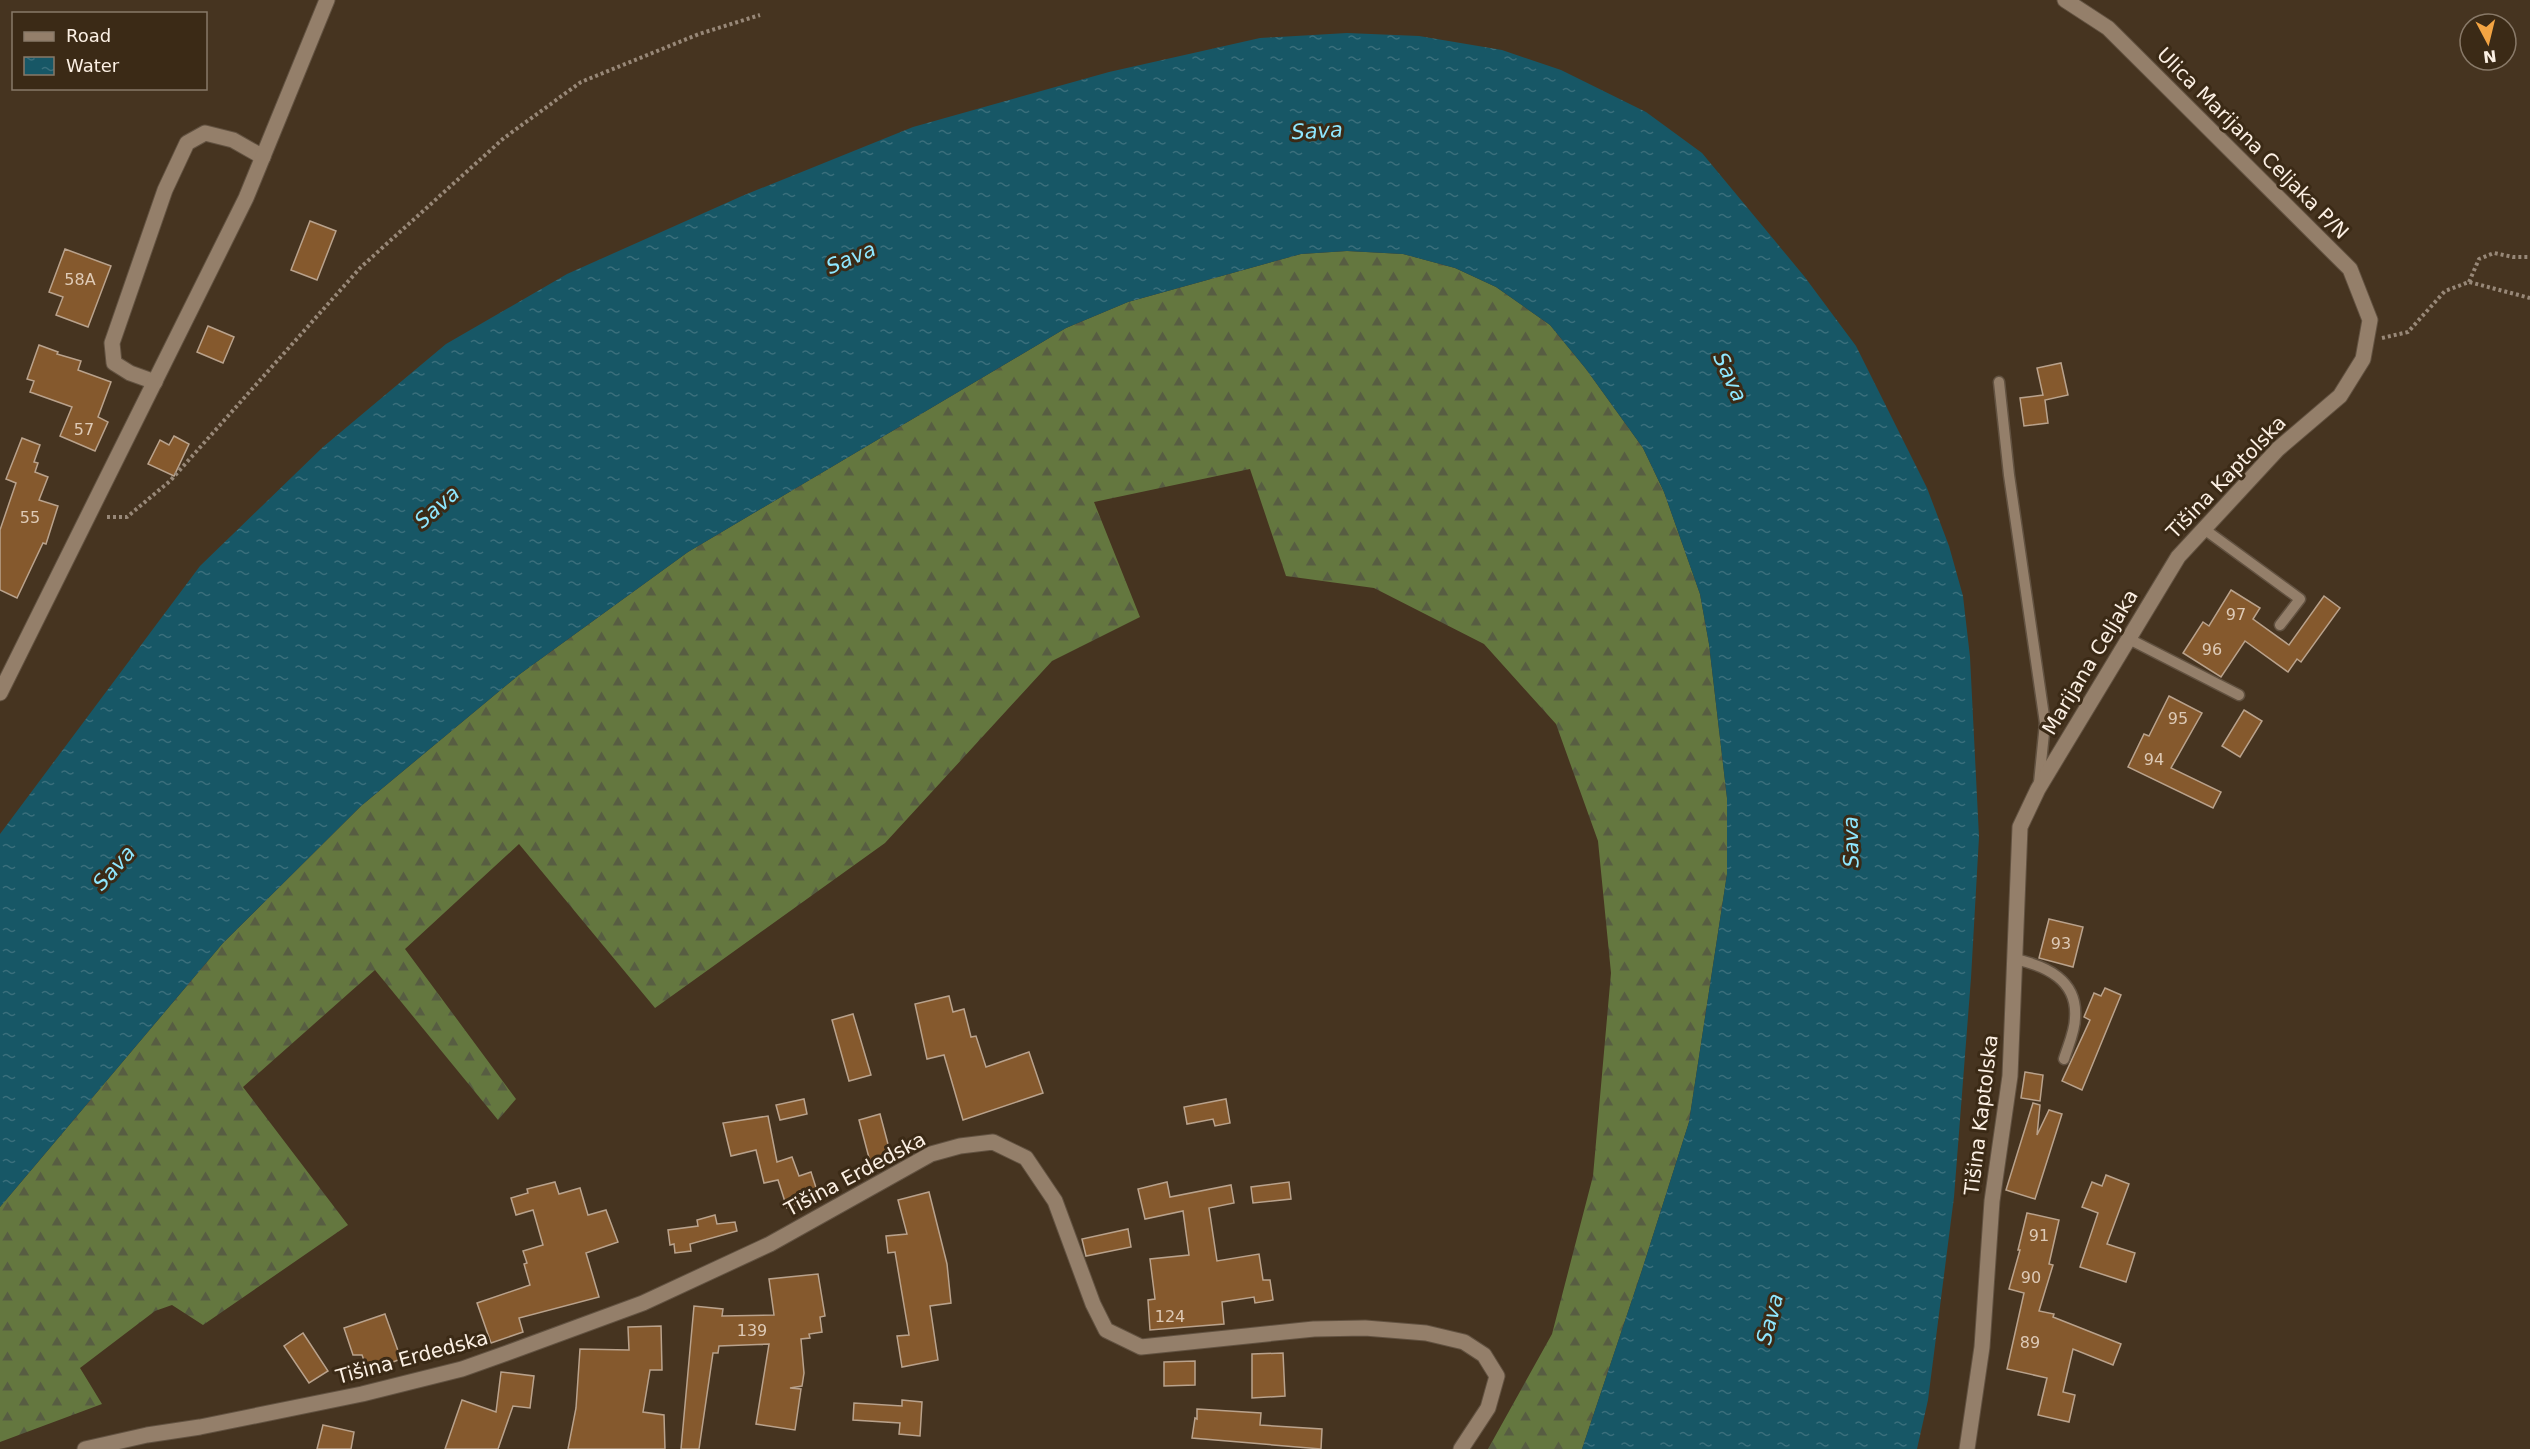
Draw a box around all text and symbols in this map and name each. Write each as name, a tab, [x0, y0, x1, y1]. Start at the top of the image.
legend	[12, 12, 207, 90]
north arrow	[2458, 12, 2518, 72]
text: Road	[66, 25, 111, 46]
street label: Ulica Marijana Celjaka P/N	[2152, 42, 2354, 244]
text: N	[2482, 46, 2498, 67]
text: Water	[66, 55, 120, 76]
water label: Sava	[1291, 118, 1343, 144]
water label: Sava	[823, 237, 879, 279]
house number: 58A	[64, 270, 96, 289]
water label: Sava	[1708, 349, 1752, 405]
street label: Tišina Kaptolska	[2161, 411, 2291, 544]
house number: 57	[74, 420, 94, 439]
water label: Sava	[410, 481, 464, 533]
house number: 55	[20, 508, 40, 527]
street label: Marijana Celjaka	[2037, 585, 2143, 739]
house number: 97	[2226, 605, 2246, 624]
house number: 96	[2202, 640, 2222, 659]
house number: 95	[2168, 709, 2188, 728]
house number: 94	[2144, 750, 2164, 769]
water label: Sava	[1839, 816, 1863, 868]
water label: Sava	[88, 841, 140, 895]
house number: 93	[2051, 934, 2071, 953]
street label: Tišina Kaptolska	[1959, 1033, 2003, 1198]
street label: Tišina Erdedska	[779, 1127, 930, 1222]
house number: 91	[2029, 1226, 2049, 1245]
house number: 90	[2021, 1268, 2041, 1287]
water label: Sava	[1752, 1291, 1788, 1347]
house number: 124	[1155, 1307, 1185, 1326]
house number: 139	[737, 1321, 767, 1340]
street label: Tišina Erdedska	[332, 1325, 491, 1389]
house number: 89	[2020, 1333, 2040, 1352]

